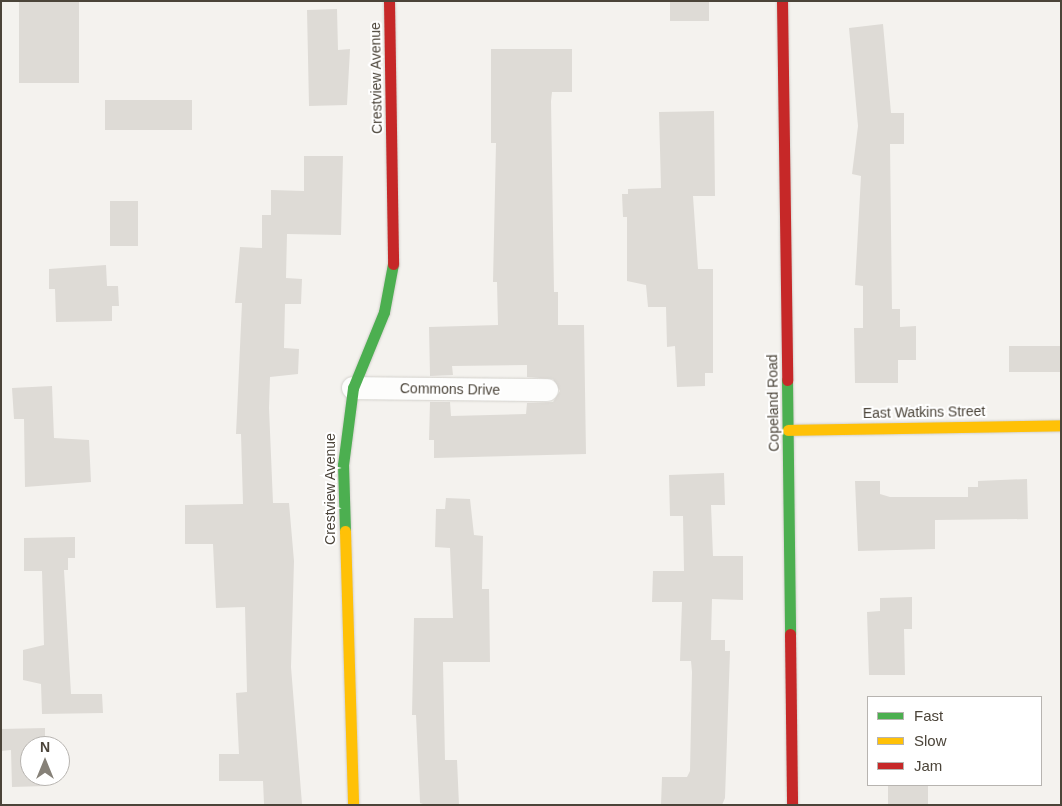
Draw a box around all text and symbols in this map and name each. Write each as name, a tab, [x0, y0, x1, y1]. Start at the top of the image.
street label: Crestview Avenue	[367, 22, 385, 134]
street label: Copeland Road	[764, 354, 782, 452]
street label: Commons Drive	[400, 380, 500, 398]
street label: East Watkins Street	[863, 403, 985, 421]
street label: Crestview Avenue	[322, 433, 338, 545]
legend	[867, 696, 1042, 786]
text: Fast	[914, 707, 943, 724]
text: Slow	[914, 732, 947, 749]
north arrow	[20, 736, 70, 786]
text: N	[40, 739, 50, 755]
text: Jam	[914, 757, 942, 774]

